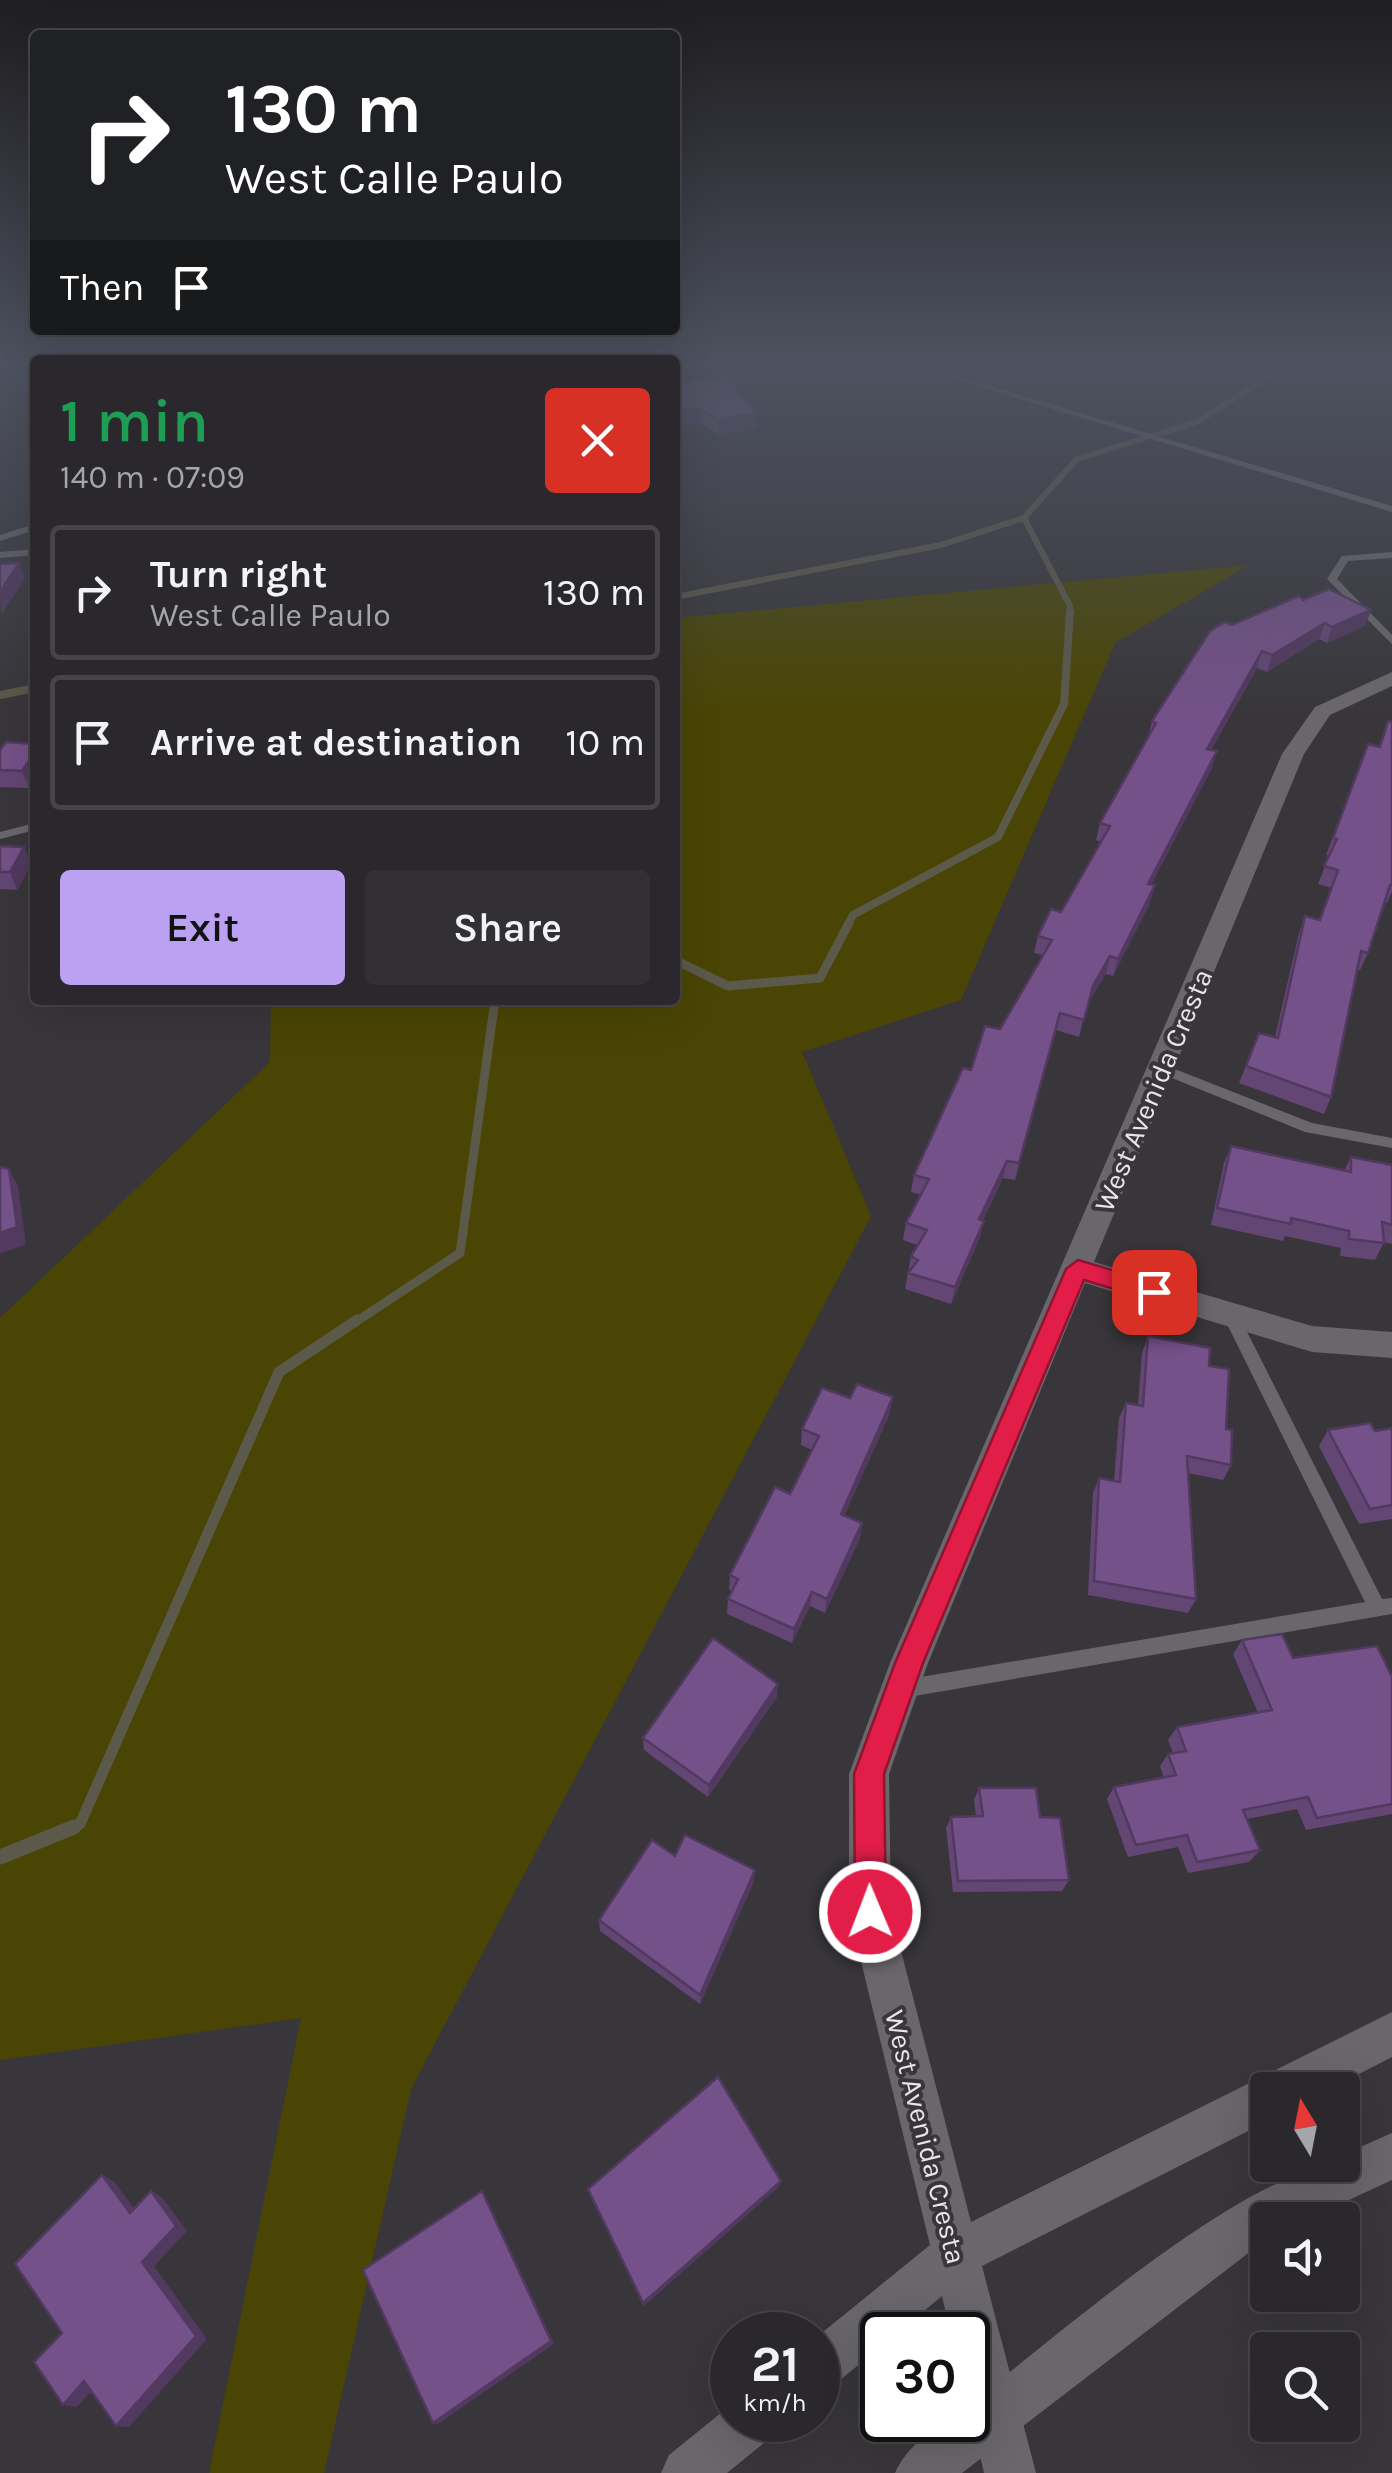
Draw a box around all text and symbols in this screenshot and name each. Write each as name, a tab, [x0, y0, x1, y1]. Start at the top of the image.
text: 130 m	[225, 68, 422, 150]
icon: right	[60, 70, 190, 200]
text: West Calle Paulo	[225, 152, 564, 204]
icon: arrive	[164, 260, 219, 315]
text: Then	[60, 265, 144, 310]
text: 1 min	[60, 386, 209, 456]
button: close	[545, 388, 650, 493]
text: 140 m · 07:09	[60, 459, 245, 496]
text: Turn right	[150, 552, 327, 597]
icon: right	[65, 565, 120, 620]
text: 130 m	[543, 570, 645, 615]
text: West Calle Paulo	[150, 597, 391, 634]
icon: arrive	[65, 715, 120, 770]
text: Arrive at destination	[150, 720, 522, 765]
text: 10 m	[565, 720, 645, 765]
button: Exit	[60, 870, 345, 985]
button: Share	[365, 870, 650, 985]
street label: West Avenida Cresta	[1087, 964, 1220, 1217]
pin	[1112, 1250, 1197, 1335]
icon: arrive	[1127, 1265, 1182, 1320]
position arrow	[818, 1860, 922, 1964]
street label: West Avenida Cresta	[878, 2007, 973, 2268]
north arrow	[1250, 2072, 1360, 2182]
map controls	[1250, 2072, 1360, 2442]
button: sound	[1250, 2202, 1360, 2312]
speed limit sign: 30	[860, 2312, 990, 2442]
button: search	[1250, 2332, 1360, 2442]
text: 21	[751, 2335, 799, 2394]
text: km/h	[743, 2388, 807, 2417]

